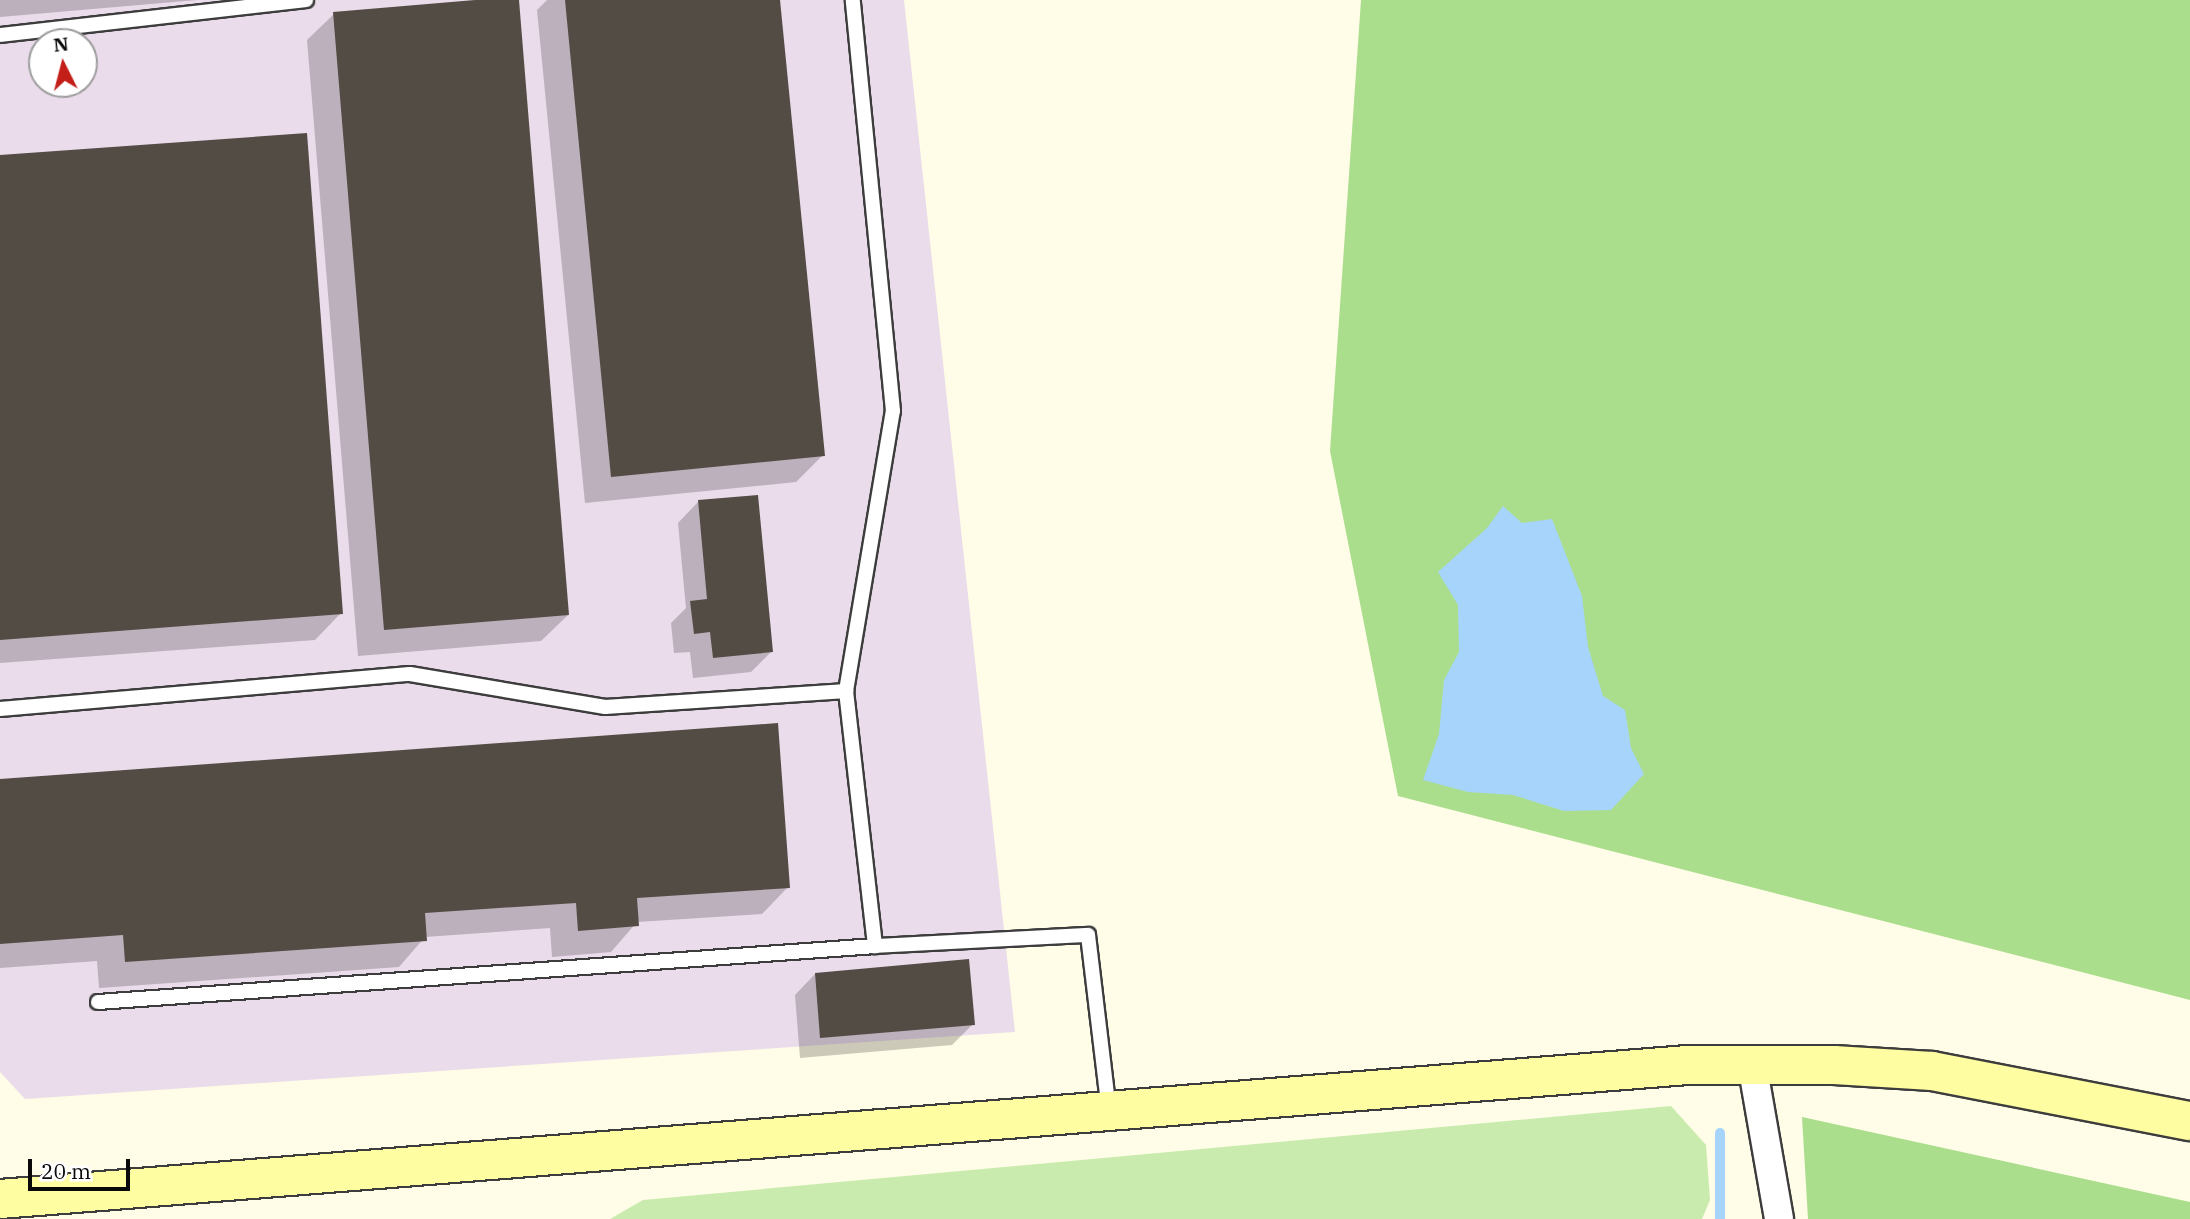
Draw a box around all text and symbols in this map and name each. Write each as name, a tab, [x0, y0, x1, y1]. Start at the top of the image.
north arrow	[28, 28, 98, 98]
text: N	[52, 31, 70, 57]
scale bar	[32, 1146, 133, 1190]
text: 20 m	[41, 1157, 91, 1185]

